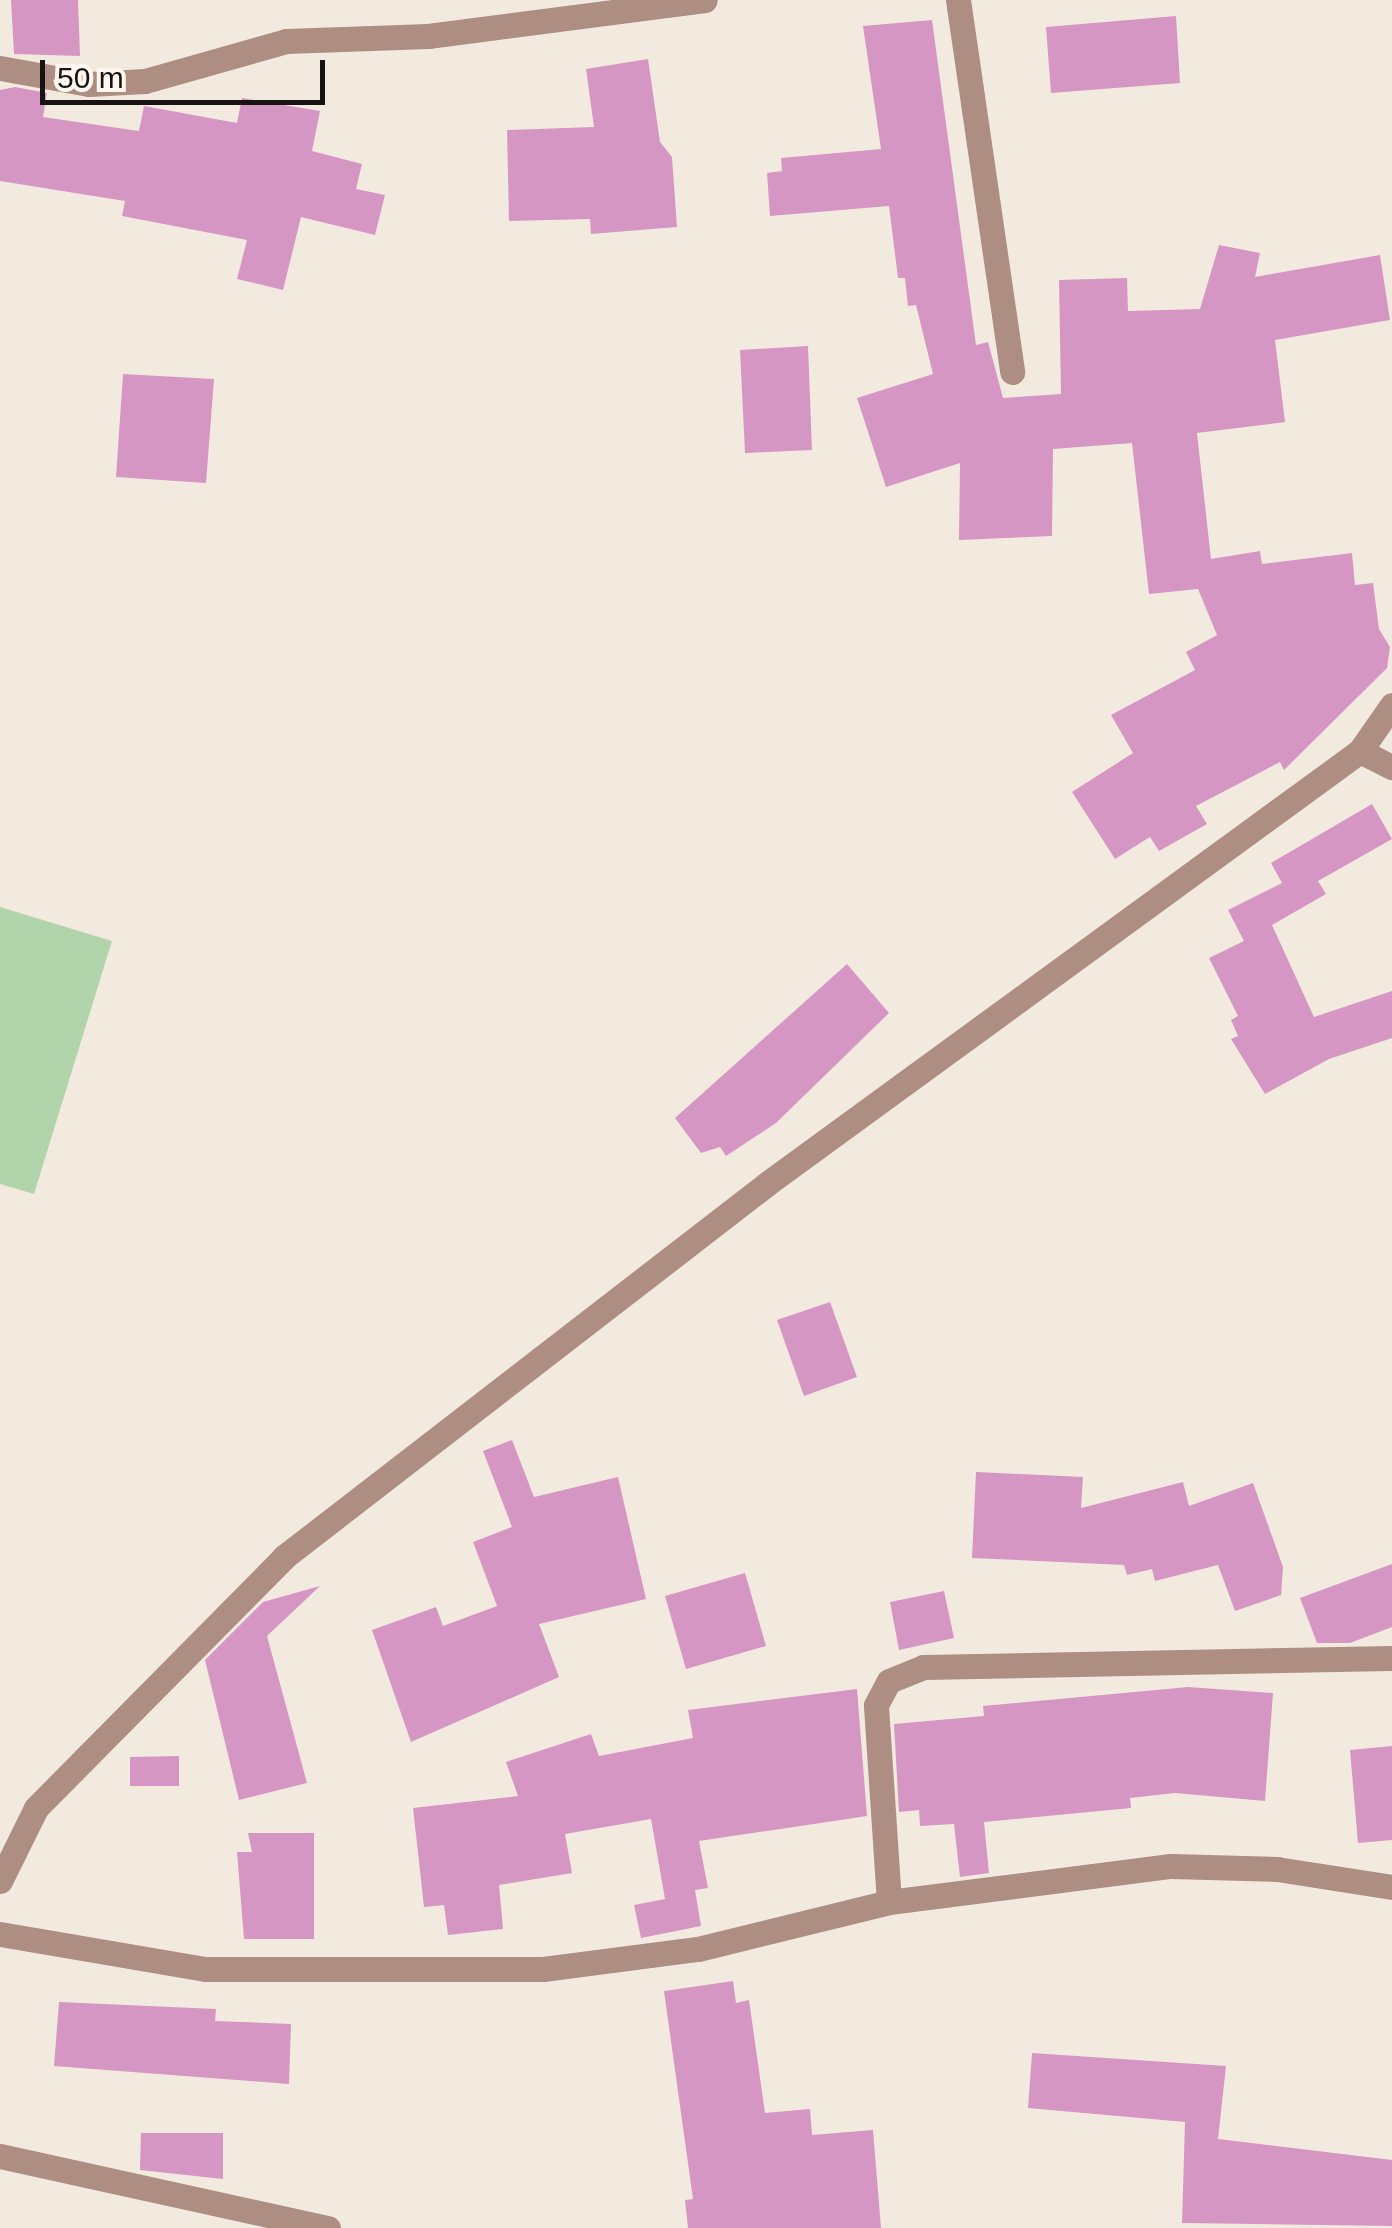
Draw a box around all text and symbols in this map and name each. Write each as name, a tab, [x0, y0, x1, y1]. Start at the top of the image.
scale bar	[45, 40, 330, 102]
text: 50 m	[57, 61, 124, 94]

